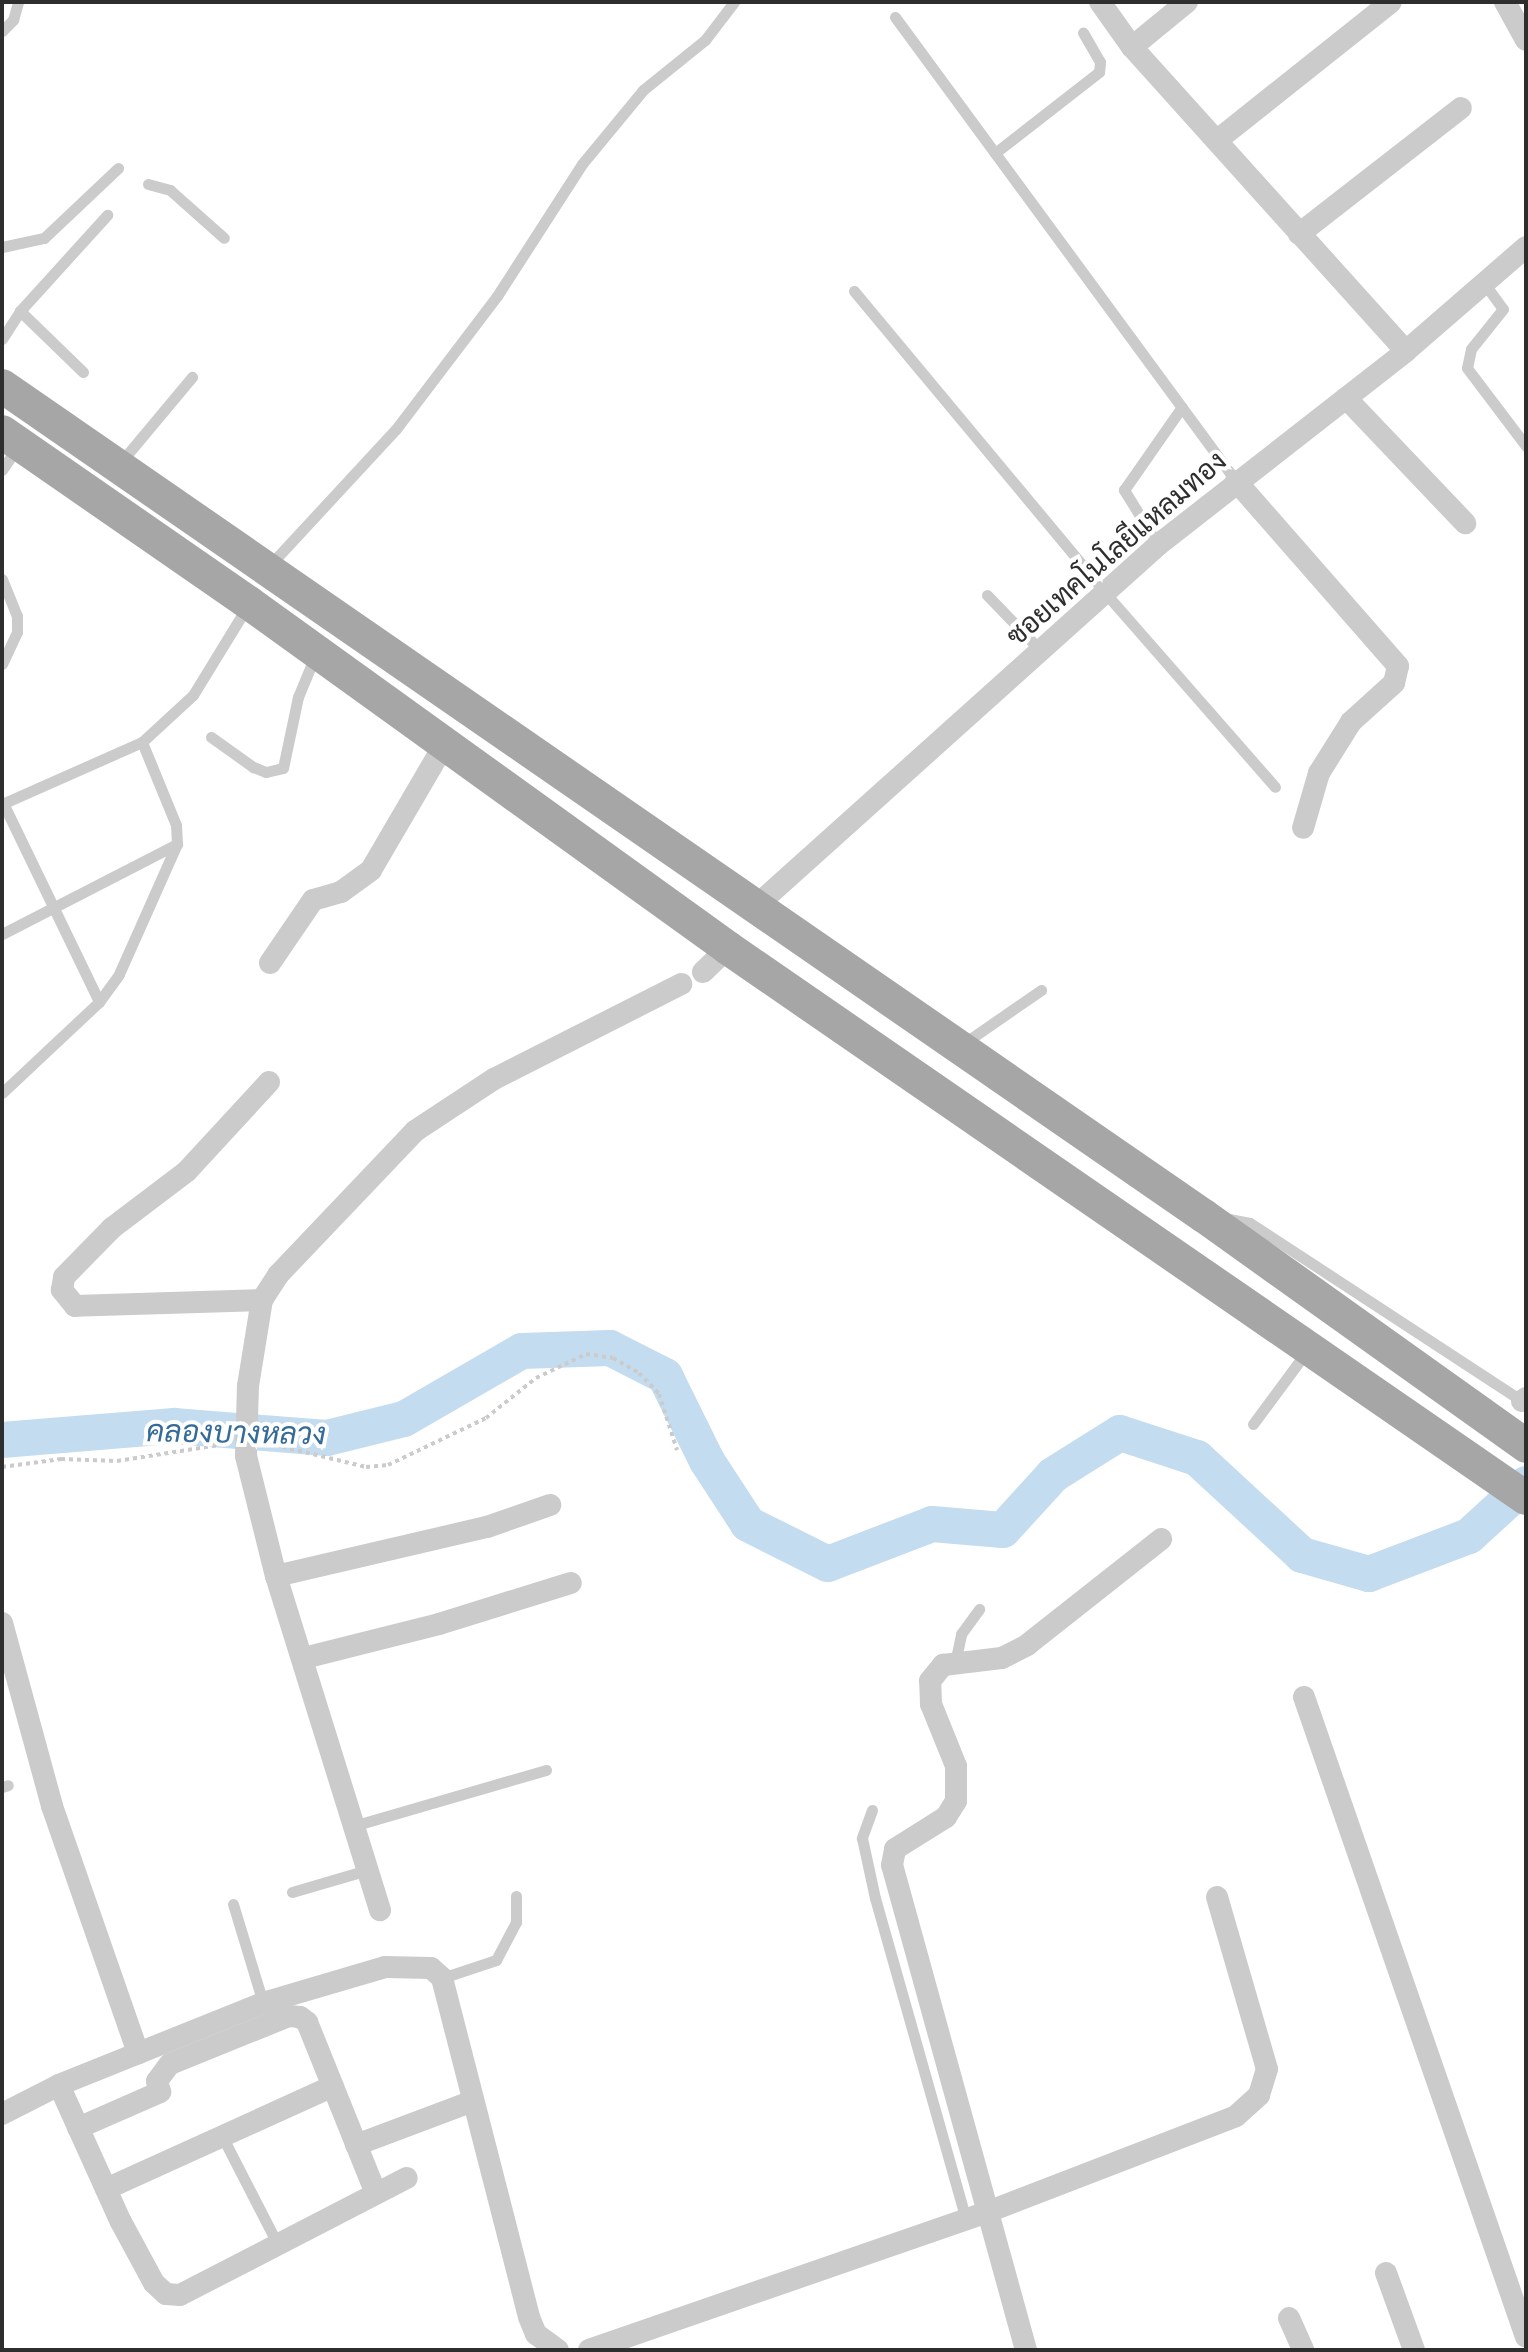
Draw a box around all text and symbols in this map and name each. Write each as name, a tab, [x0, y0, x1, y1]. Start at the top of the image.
street label: ซอยเทคโนโลยีแหลมทอง	[999, 443, 1233, 653]
water label: คลองบางหลวง	[146, 1412, 326, 1452]

